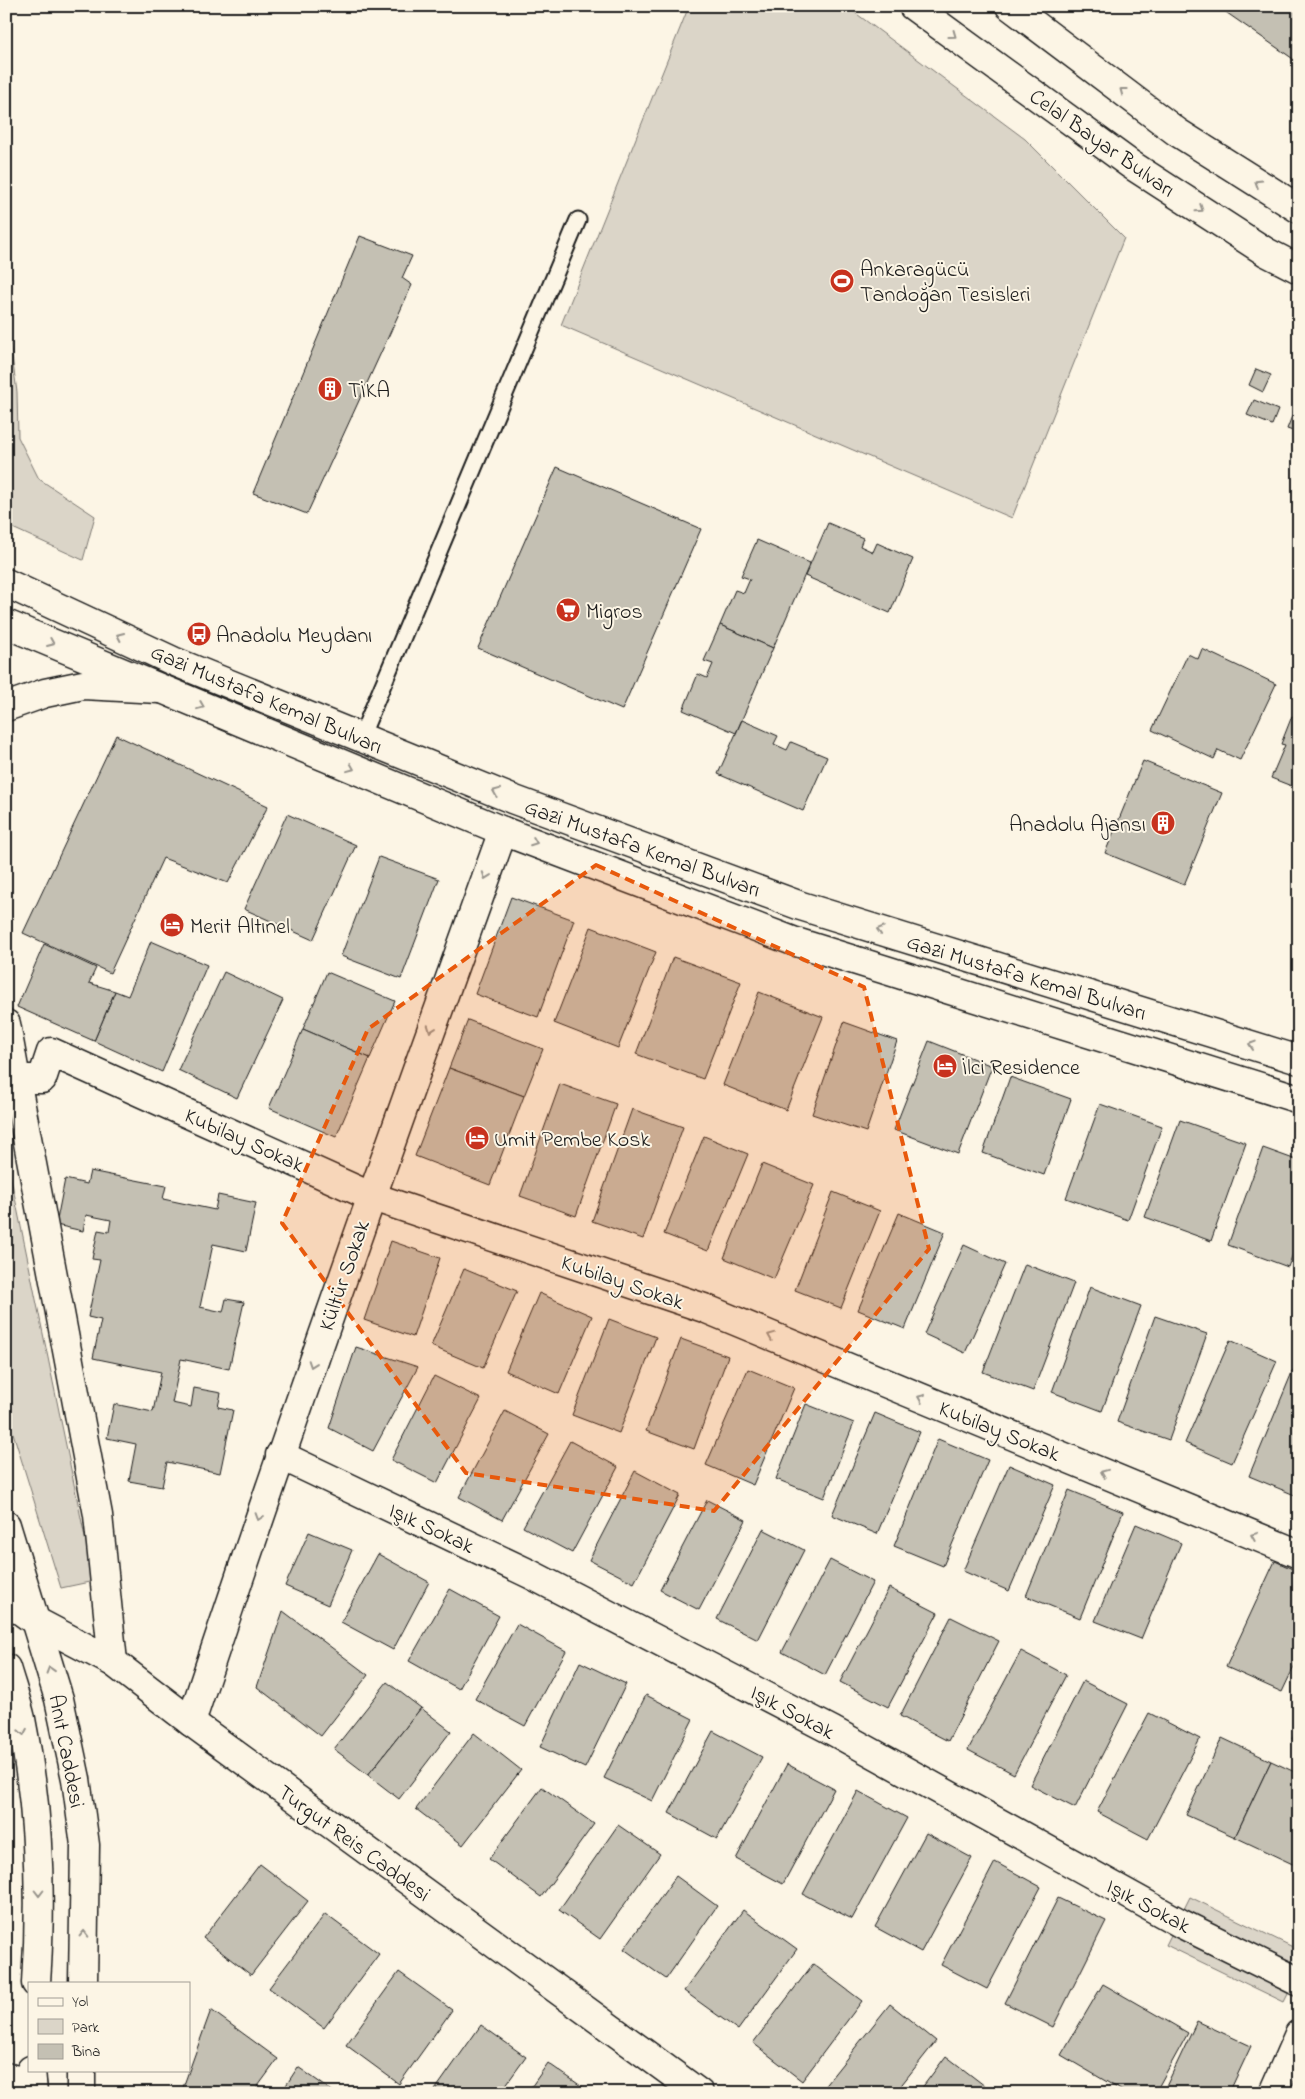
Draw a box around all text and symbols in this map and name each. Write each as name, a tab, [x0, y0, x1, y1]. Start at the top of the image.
one-way arrow	[947, 29, 957, 38]
street label: Celal Bayar Bulvarı	[1021, 82, 1181, 208]
one-way arrow	[1120, 88, 1129, 97]
one-way arrow	[1254, 180, 1263, 189]
one-way arrow	[1194, 203, 1204, 212]
place label: Ankaragücü Tandoğan Tesisleri	[860, 255, 1030, 313]
sports icon: Ankaragücü Tandoğan Tesisleri	[829, 268, 855, 294]
building icon: TİKA	[317, 376, 343, 402]
place label: TİKA	[348, 376, 390, 408]
supermarket icon: Migros	[555, 597, 581, 623]
place label: Migros	[586, 597, 643, 630]
bus stop icon: Anadolu Meydanı	[186, 621, 212, 647]
place label: Anadolu Meydanı	[216, 621, 372, 654]
one-way arrow	[116, 632, 125, 642]
one-way arrow	[46, 637, 55, 648]
street label: Gazi Mustafa Kemal Bulvarı	[145, 637, 387, 764]
one-way arrow	[196, 700, 205, 710]
one-way arrow	[346, 762, 355, 772]
one-way arrow	[492, 788, 501, 799]
street label: Gazi Mustafa Kemal Bulvarı	[519, 792, 765, 907]
place label: Anadolu Ajansı	[1009, 810, 1146, 842]
building icon: Anadolu Ajansı	[1150, 810, 1176, 836]
one-way arrow	[529, 836, 538, 847]
one-way arrow	[482, 872, 492, 880]
hotel icon: Merit Altınel	[159, 912, 185, 938]
place label: Merit Altınel	[190, 912, 290, 944]
one-way arrow	[876, 926, 884, 936]
street label: Gazi Mustafa Kemal Bulvarı	[902, 927, 1150, 1031]
one-way arrow	[427, 1024, 437, 1033]
one-way arrow	[1249, 1040, 1257, 1050]
hotel icon: İlci Residence	[932, 1053, 958, 1079]
place label: İlci Residence	[962, 1053, 1080, 1085]
street label: Kubilay Sokak	[178, 1101, 309, 1183]
hotel icon: Umit Pembe Kosk	[464, 1125, 490, 1151]
place label: Umit Pembe Kosk	[494, 1125, 650, 1157]
street label: Kültür Sokak	[312, 1216, 380, 1336]
street label: Kubilay Sokak	[556, 1248, 688, 1321]
one-way arrow	[767, 1331, 776, 1342]
one-way arrow	[308, 1359, 318, 1367]
one-way arrow	[917, 1394, 926, 1404]
street label: Kubilay Sokak	[933, 1394, 1065, 1473]
one-way arrow	[1100, 1469, 1108, 1479]
street label: Işık Sokak	[382, 1496, 479, 1564]
one-way arrow	[255, 1513, 265, 1521]
one-way arrow	[1250, 1531, 1259, 1542]
one-way arrow	[46, 1667, 56, 1675]
street label: Işık Sokak	[744, 1678, 840, 1749]
street label: Anıt Caddesi	[38, 1692, 92, 1811]
one-way arrow	[17, 1727, 27, 1736]
street label: Turgut Reis Caddesi	[269, 1778, 436, 1912]
street label: Işık Sokak	[1100, 1872, 1196, 1943]
one-way arrow	[34, 1890, 44, 1897]
one-way arrow	[78, 1930, 89, 1938]
legend	[28, 1982, 190, 2072]
text: Yol	[72, 1991, 88, 2013]
text: Park	[72, 2017, 100, 2039]
text: Bina	[71, 2041, 100, 2063]

